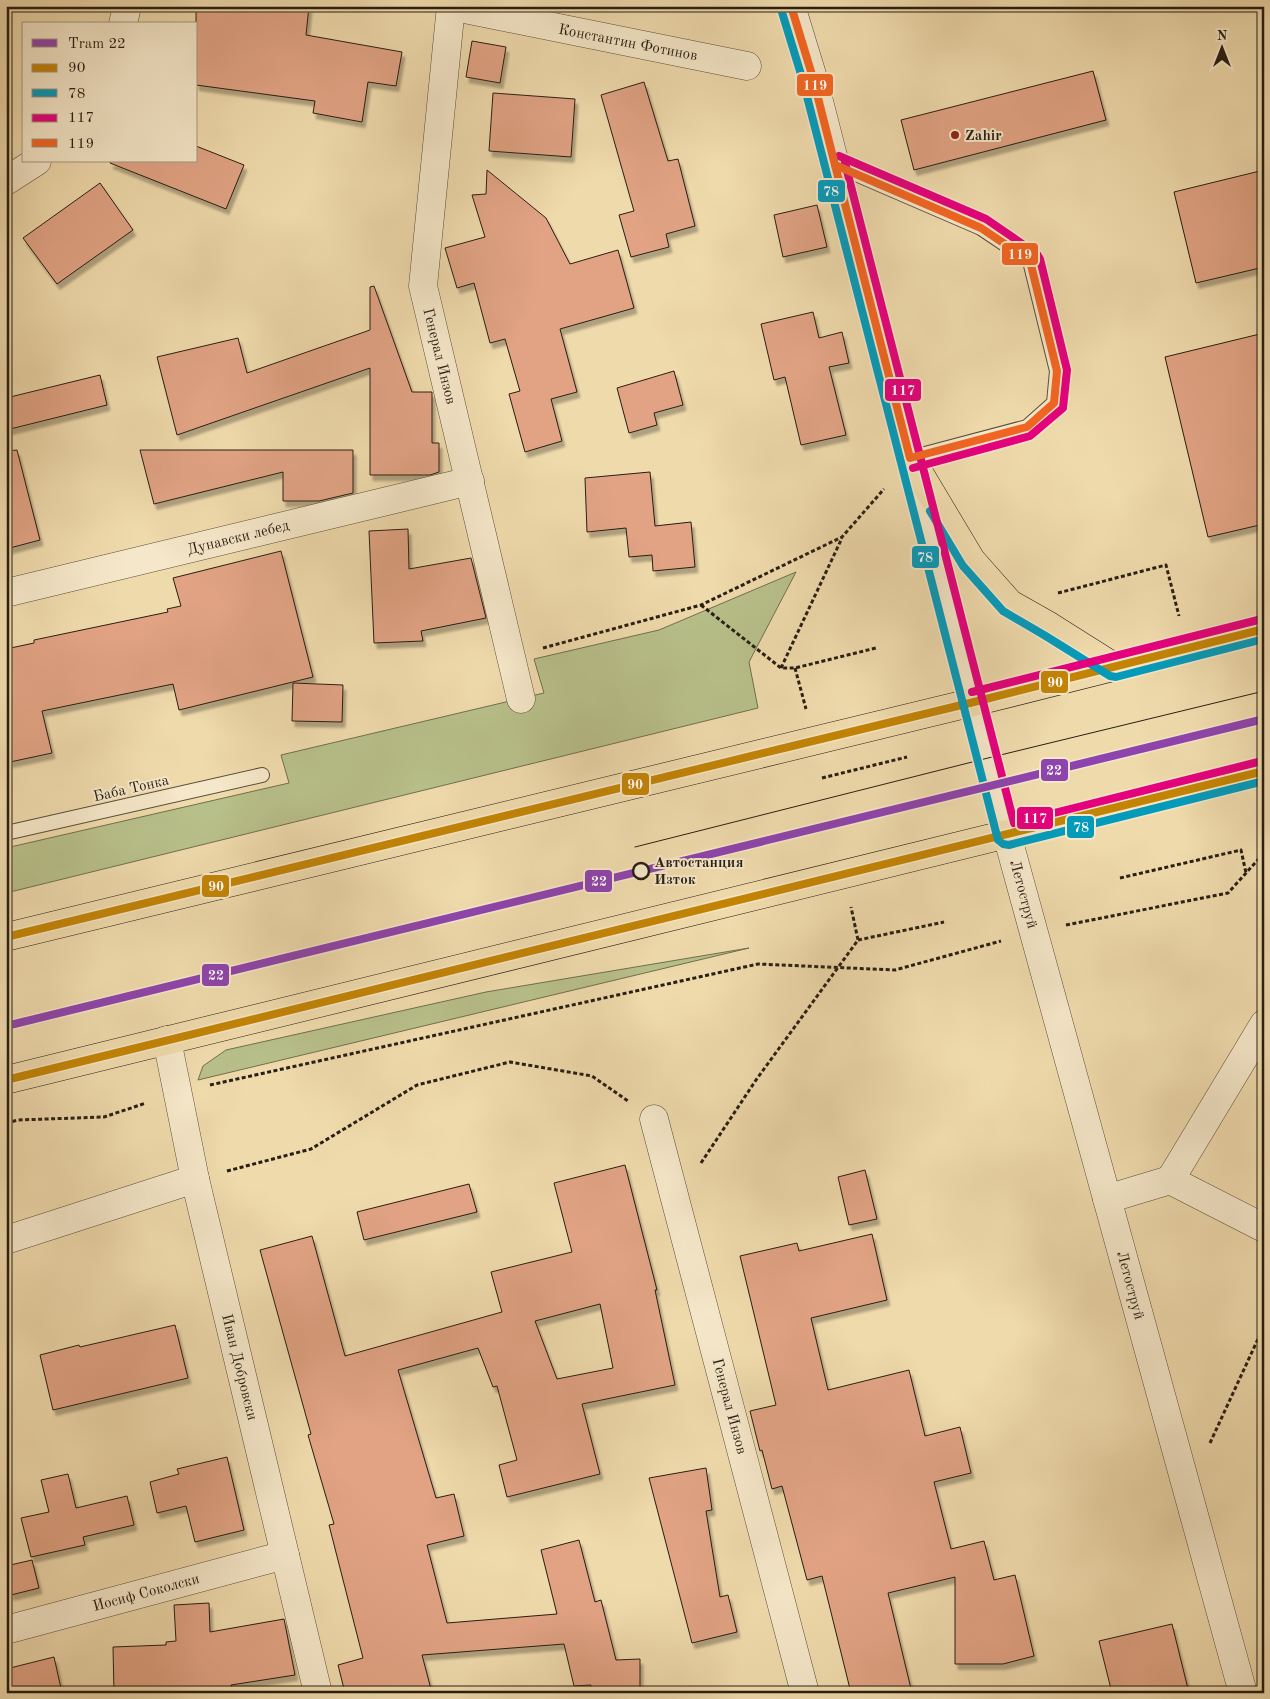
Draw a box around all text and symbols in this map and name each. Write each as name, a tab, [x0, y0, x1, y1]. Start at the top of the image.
legend	[22, 22, 198, 162]
north arrow	[1198, 22, 1248, 72]
street label: Константин Фотинов	[557, 23, 699, 64]
text: N	[1217, 29, 1228, 43]
text: Tram 22	[68, 37, 126, 52]
text: 90	[68, 61, 85, 76]
line badge: 119	[796, 73, 834, 97]
text: 119	[803, 79, 827, 93]
text: 78	[68, 87, 85, 102]
text: 117	[68, 111, 94, 126]
marker: Zahir	[949, 129, 961, 141]
place label: Zahir	[965, 129, 1002, 144]
text: 119	[68, 137, 94, 152]
line badge: 78	[817, 179, 846, 203]
text: 78	[823, 185, 839, 199]
line badge: 119	[1001, 242, 1039, 266]
text: 119	[1008, 248, 1032, 262]
street label: Генерал Инзов	[419, 307, 458, 406]
line badge: 117	[884, 378, 922, 402]
text: 117	[891, 384, 915, 398]
street label: Дунавски лебед	[186, 518, 291, 558]
line badge: 78	[911, 545, 940, 569]
text: 78	[917, 551, 933, 565]
line badge: 90	[1040, 670, 1069, 694]
text: 90	[1047, 676, 1063, 690]
line badge: 22	[1040, 758, 1069, 782]
text: 22	[1046, 764, 1062, 778]
line badge: 90	[621, 772, 650, 796]
street label: Баба Тонка	[92, 773, 171, 805]
text: 90	[627, 778, 643, 792]
line badge: 117	[1016, 806, 1054, 830]
text: 117	[1023, 812, 1047, 826]
line badge: 78	[1066, 815, 1095, 839]
text: 78	[1073, 821, 1089, 835]
place label: Автостанция Изток	[654, 856, 743, 888]
street label: Летоструй	[1006, 859, 1039, 930]
marker: Автостанция Изток	[632, 862, 650, 880]
line badge: 22	[584, 869, 613, 893]
line badge: 90	[201, 874, 230, 898]
text: 22	[591, 875, 607, 889]
text: 90	[208, 880, 224, 894]
line badge: 22	[201, 963, 230, 987]
text: 22	[208, 969, 224, 983]
street label: Летоструй	[1113, 1250, 1146, 1321]
street label: Иван Добровски	[218, 1313, 259, 1422]
street label: Генерал Инзов	[709, 1357, 749, 1456]
street label: Иосиф Соколски	[91, 1572, 201, 1615]

